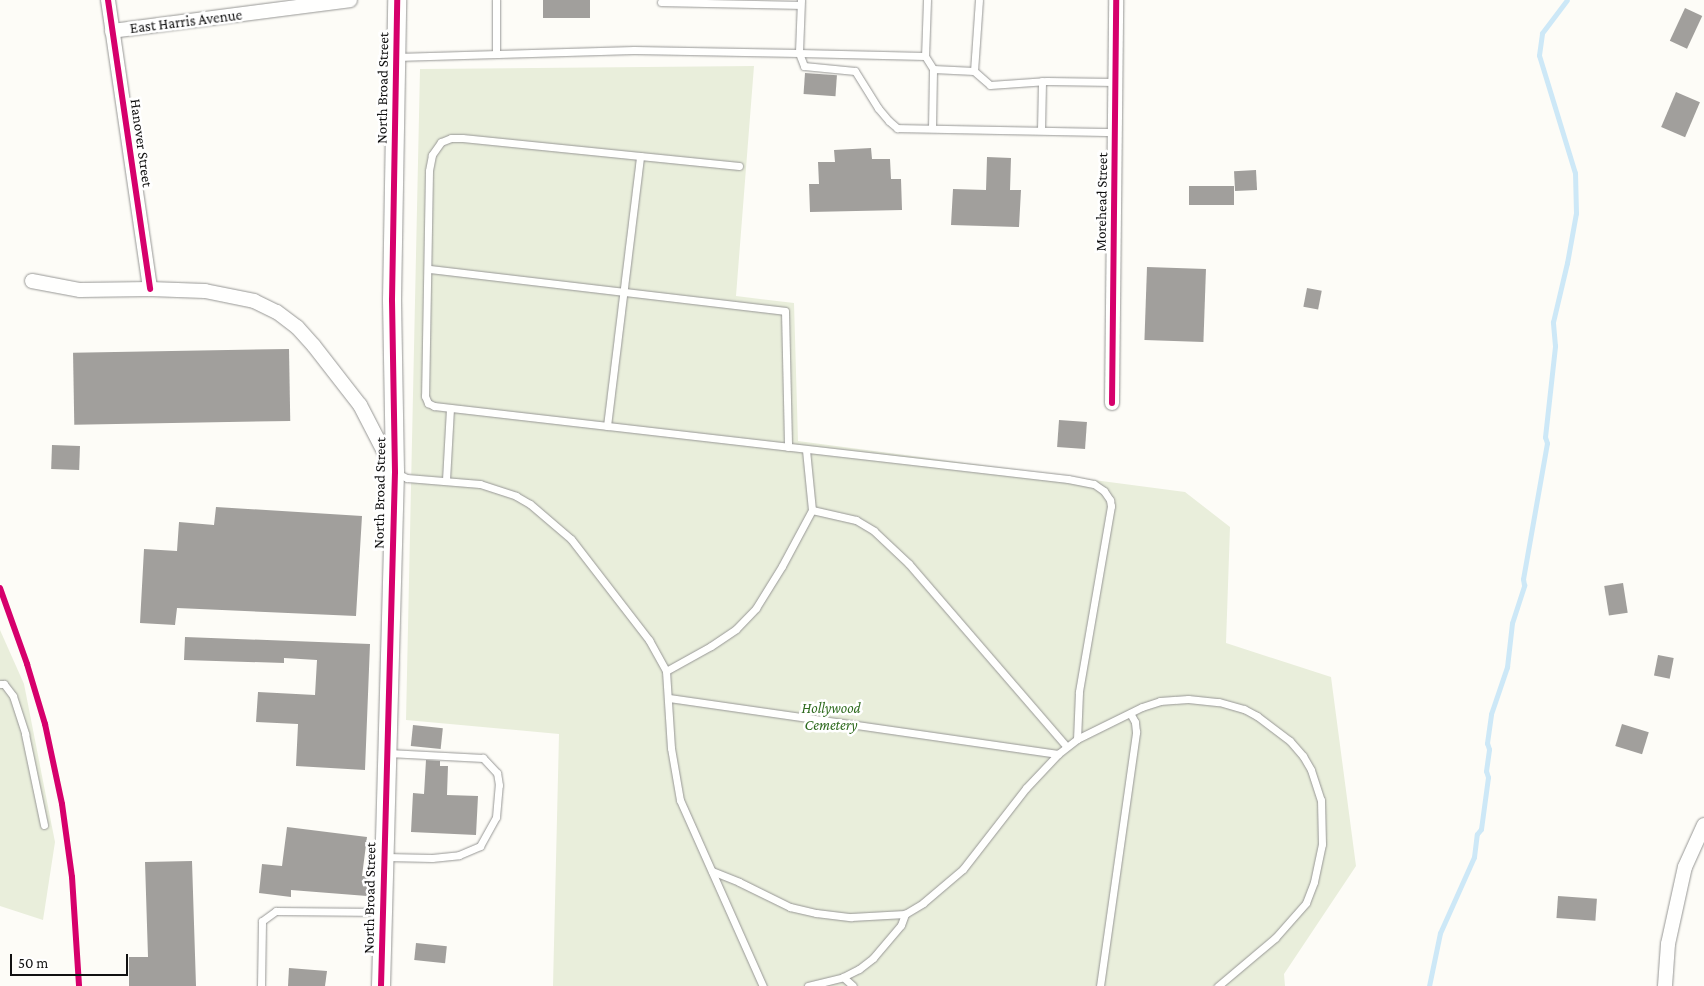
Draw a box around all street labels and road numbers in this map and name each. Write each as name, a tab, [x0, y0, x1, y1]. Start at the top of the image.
street label: East Harris Avenue	[129, 6, 243, 38]
street label: North Broad Street	[373, 32, 393, 144]
street label: Hanover Street	[126, 98, 156, 188]
street label: Morehead Street	[1092, 152, 1112, 252]
street label: North Broad Street	[370, 437, 390, 549]
street label: North Broad Street	[360, 842, 380, 954]

